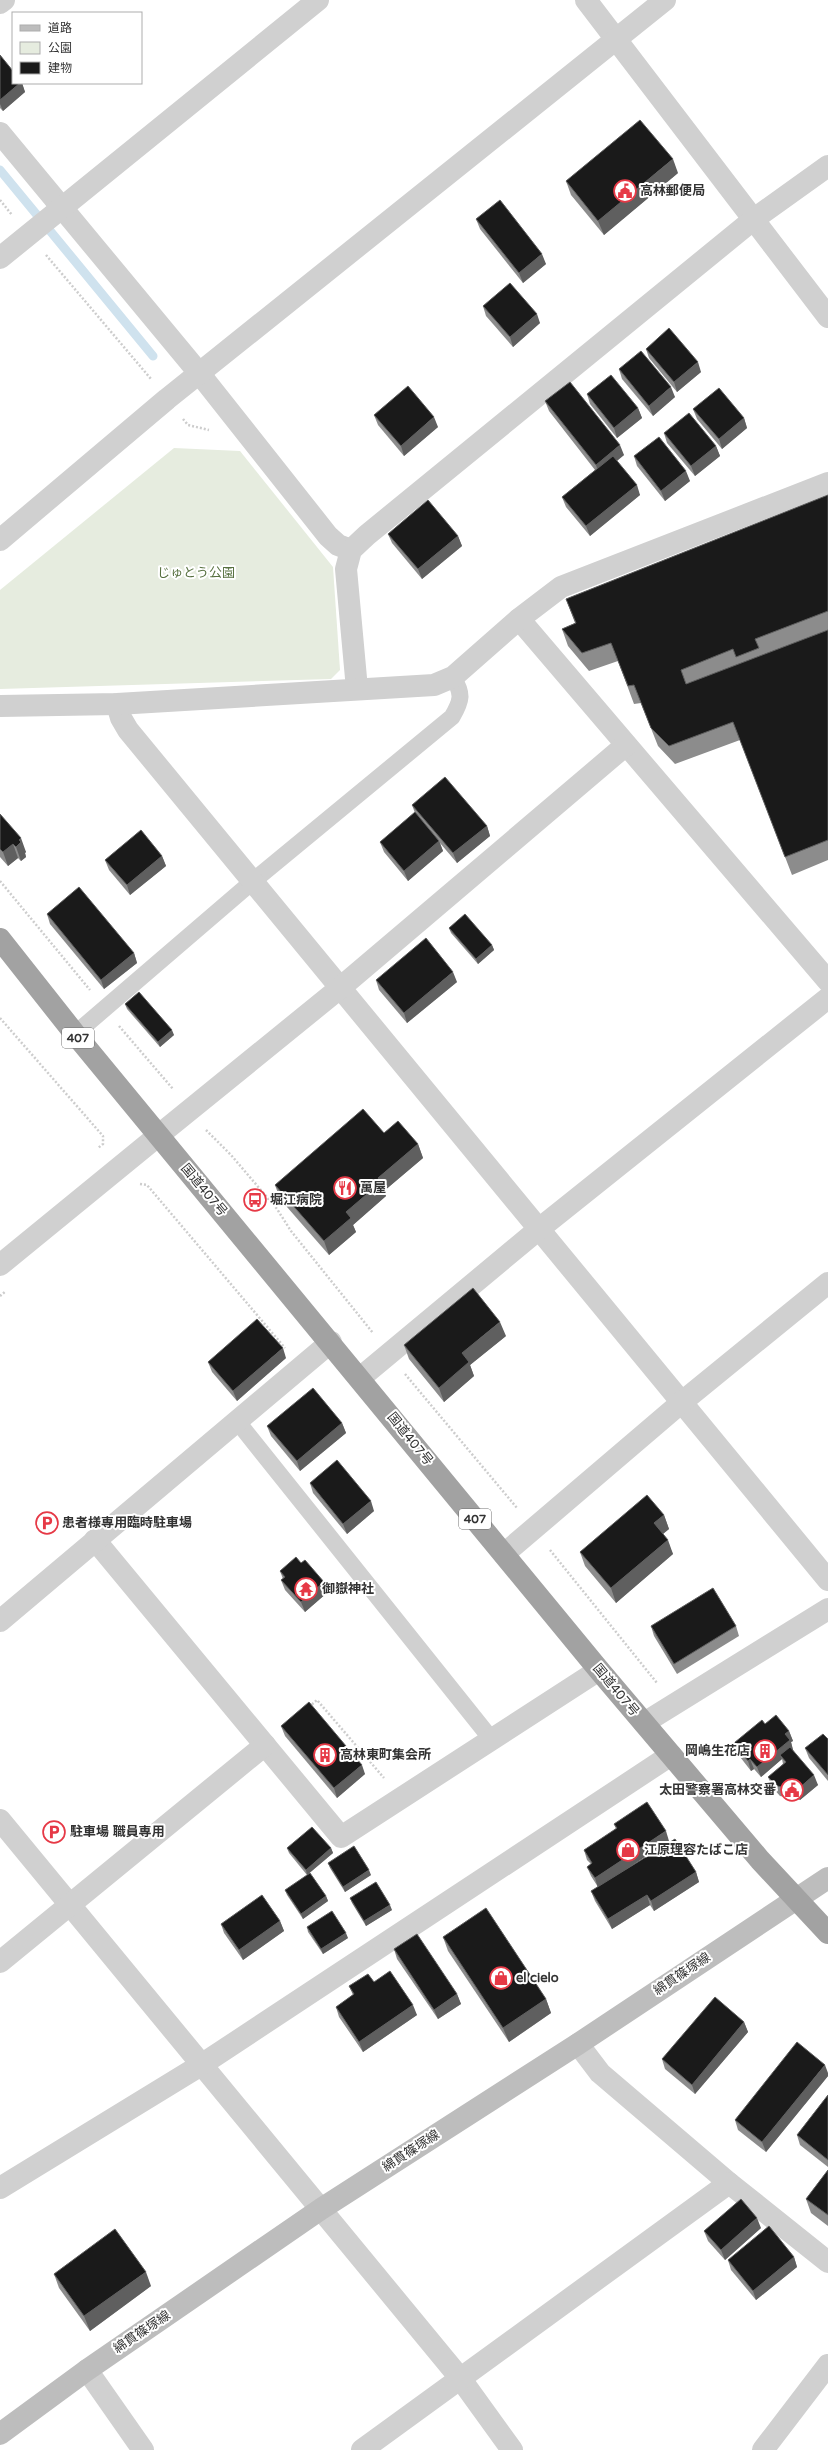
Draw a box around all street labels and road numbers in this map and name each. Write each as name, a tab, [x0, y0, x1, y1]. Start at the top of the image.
road number: 407	[62, 1028, 94, 1048]
street label: 国道407号	[177, 1161, 231, 1219]
street label: 国道407号	[384, 1409, 436, 1469]
road number: 407	[459, 1509, 491, 1529]
street label: 国道407号	[589, 1661, 643, 1719]
street label: 綿貫篠塚線	[651, 1949, 713, 1999]
street label: 綿貫篠塚線	[379, 2127, 443, 2175]
street label: 綿貫篠塚線	[111, 2307, 173, 2357]

